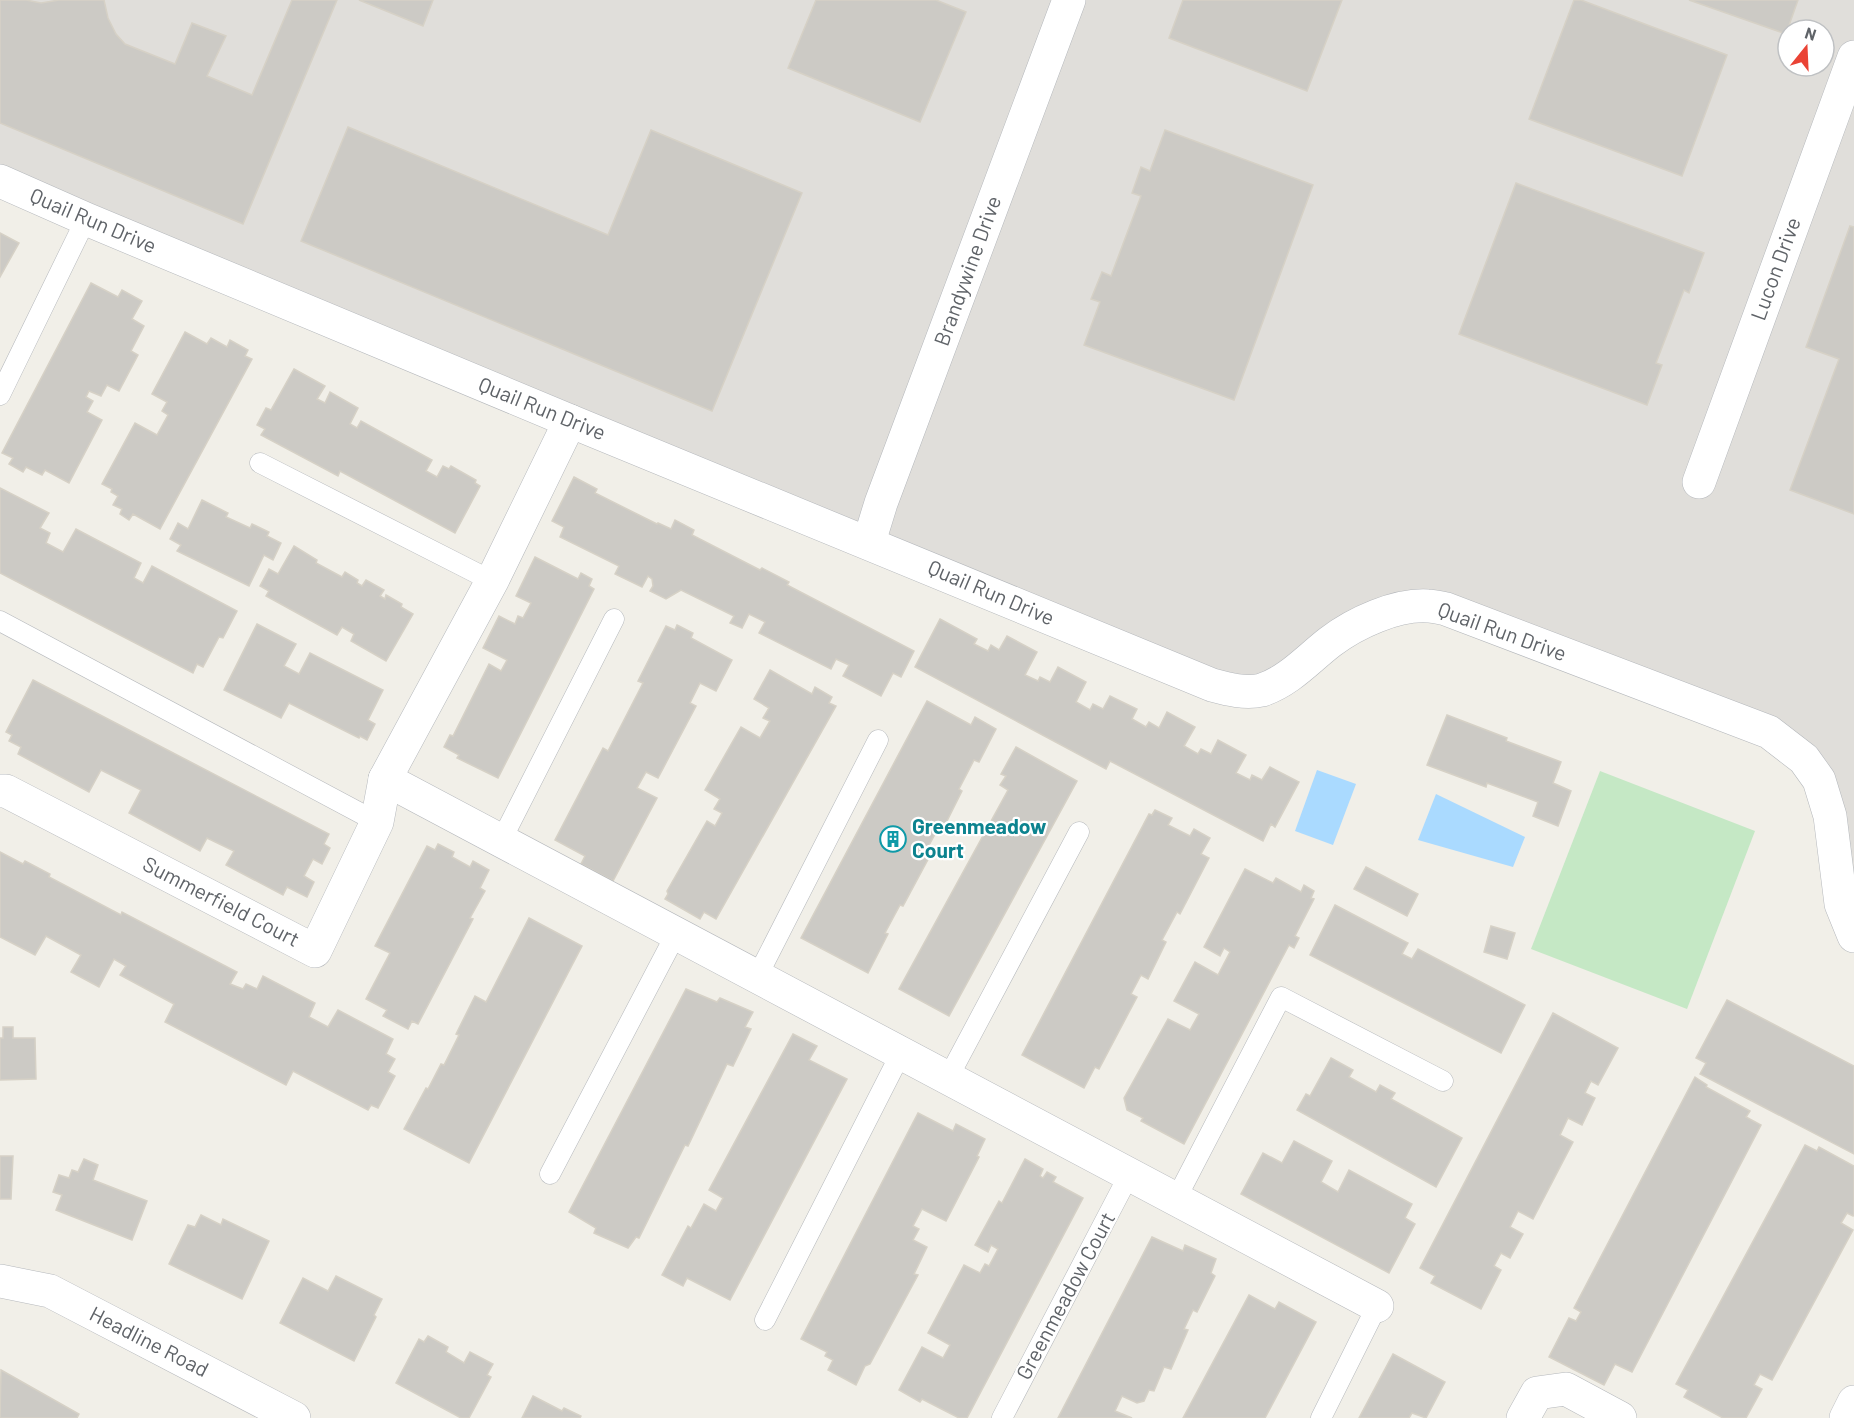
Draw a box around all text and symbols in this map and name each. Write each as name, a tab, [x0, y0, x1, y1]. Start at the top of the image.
north arrow	[1776, 18, 1836, 78]
text: N	[1803, 23, 1819, 44]
street label: Quail Run Drive	[27, 182, 161, 257]
street label: Brandywine Drive	[928, 192, 1005, 349]
street label: Lucon Drive	[1744, 214, 1805, 323]
street label: Quail Run Drive	[475, 371, 610, 444]
street label: Quail Run Drive	[925, 554, 1059, 629]
street label: Quail Run Drive	[1435, 596, 1570, 665]
place label: Greenmeadow Court	[912, 813, 1046, 862]
building icon: Greenmeadow Court	[878, 824, 908, 854]
street label: Summerfield Court	[139, 850, 304, 951]
street label: Greenmeadow Court	[1010, 1207, 1119, 1383]
street label: Headline Road	[86, 1300, 213, 1381]

